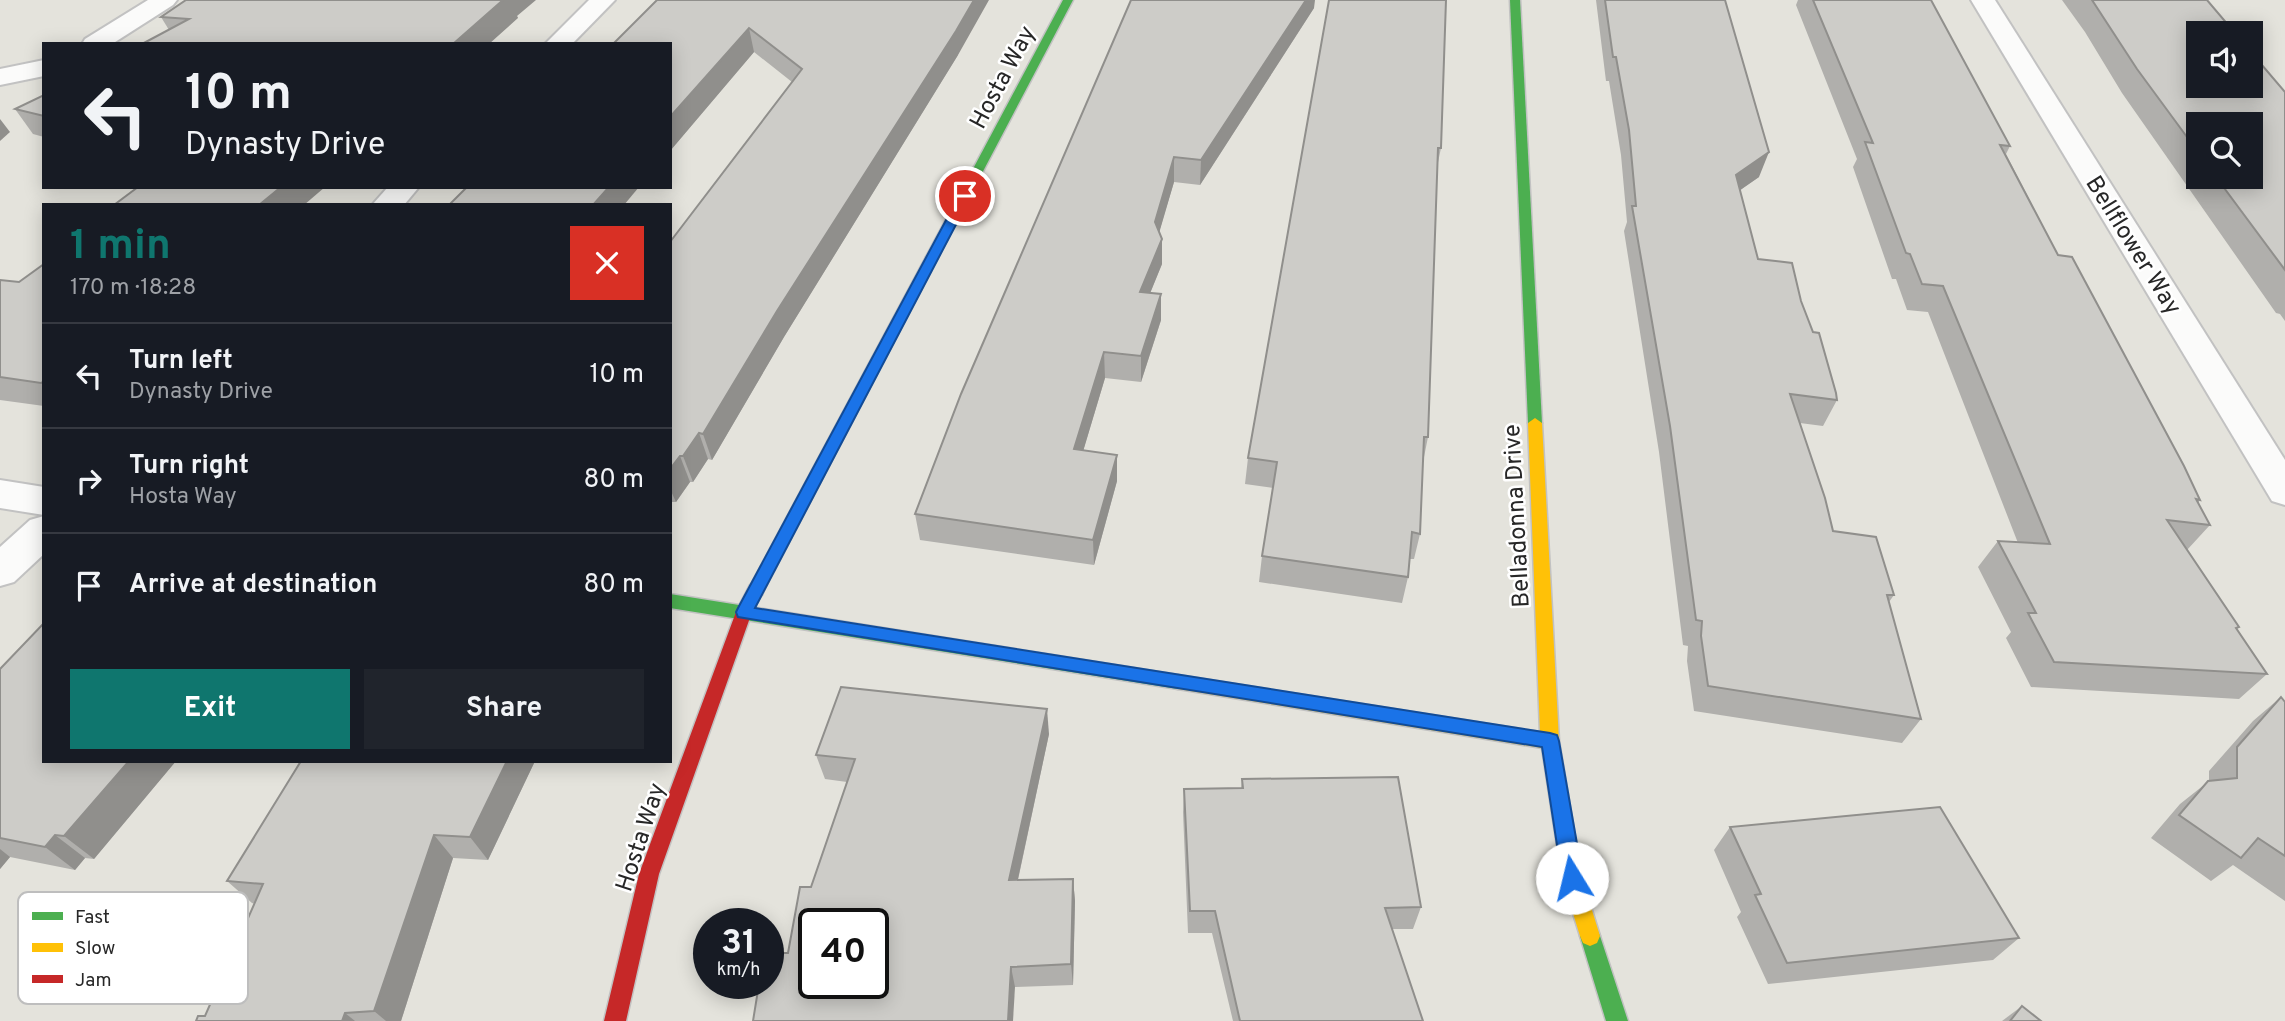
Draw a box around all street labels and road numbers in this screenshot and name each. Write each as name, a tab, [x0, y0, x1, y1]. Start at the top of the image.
street label: Hosta Way	[964, 21, 1043, 135]
street label: Bellflower Way	[2078, 171, 2187, 321]
street label: Belladonna Drive	[1498, 423, 1538, 608]
street label: Hosta Way	[610, 780, 674, 896]

